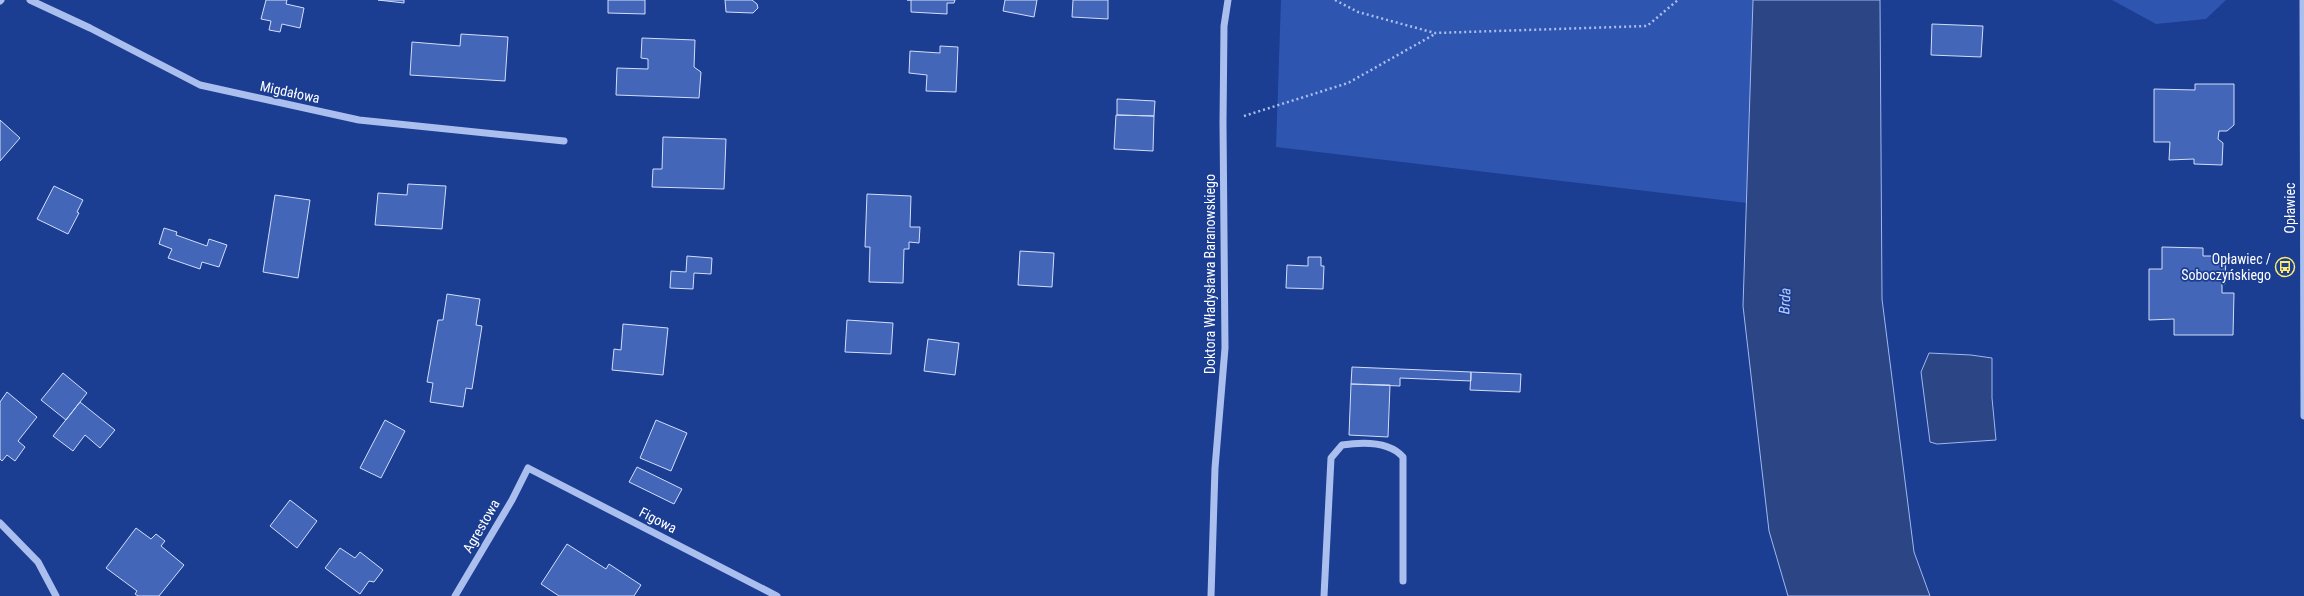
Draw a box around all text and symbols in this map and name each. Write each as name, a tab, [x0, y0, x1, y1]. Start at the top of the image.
street label: Migdałowa	[259, 78, 321, 106]
street label: Doktora Władysława Baranowskiego	[1202, 174, 1218, 374]
street label: Opławiec	[2282, 183, 2298, 233]
place label: Opławiec / Soboczyńskiego	[2181, 251, 2271, 283]
bus stop icon: Opławiec / Soboczyńskiego	[2274, 256, 2296, 278]
water label: Brda	[1775, 287, 1795, 315]
street label: Agrestowa	[459, 496, 503, 556]
street label: Figowa	[637, 504, 679, 536]

